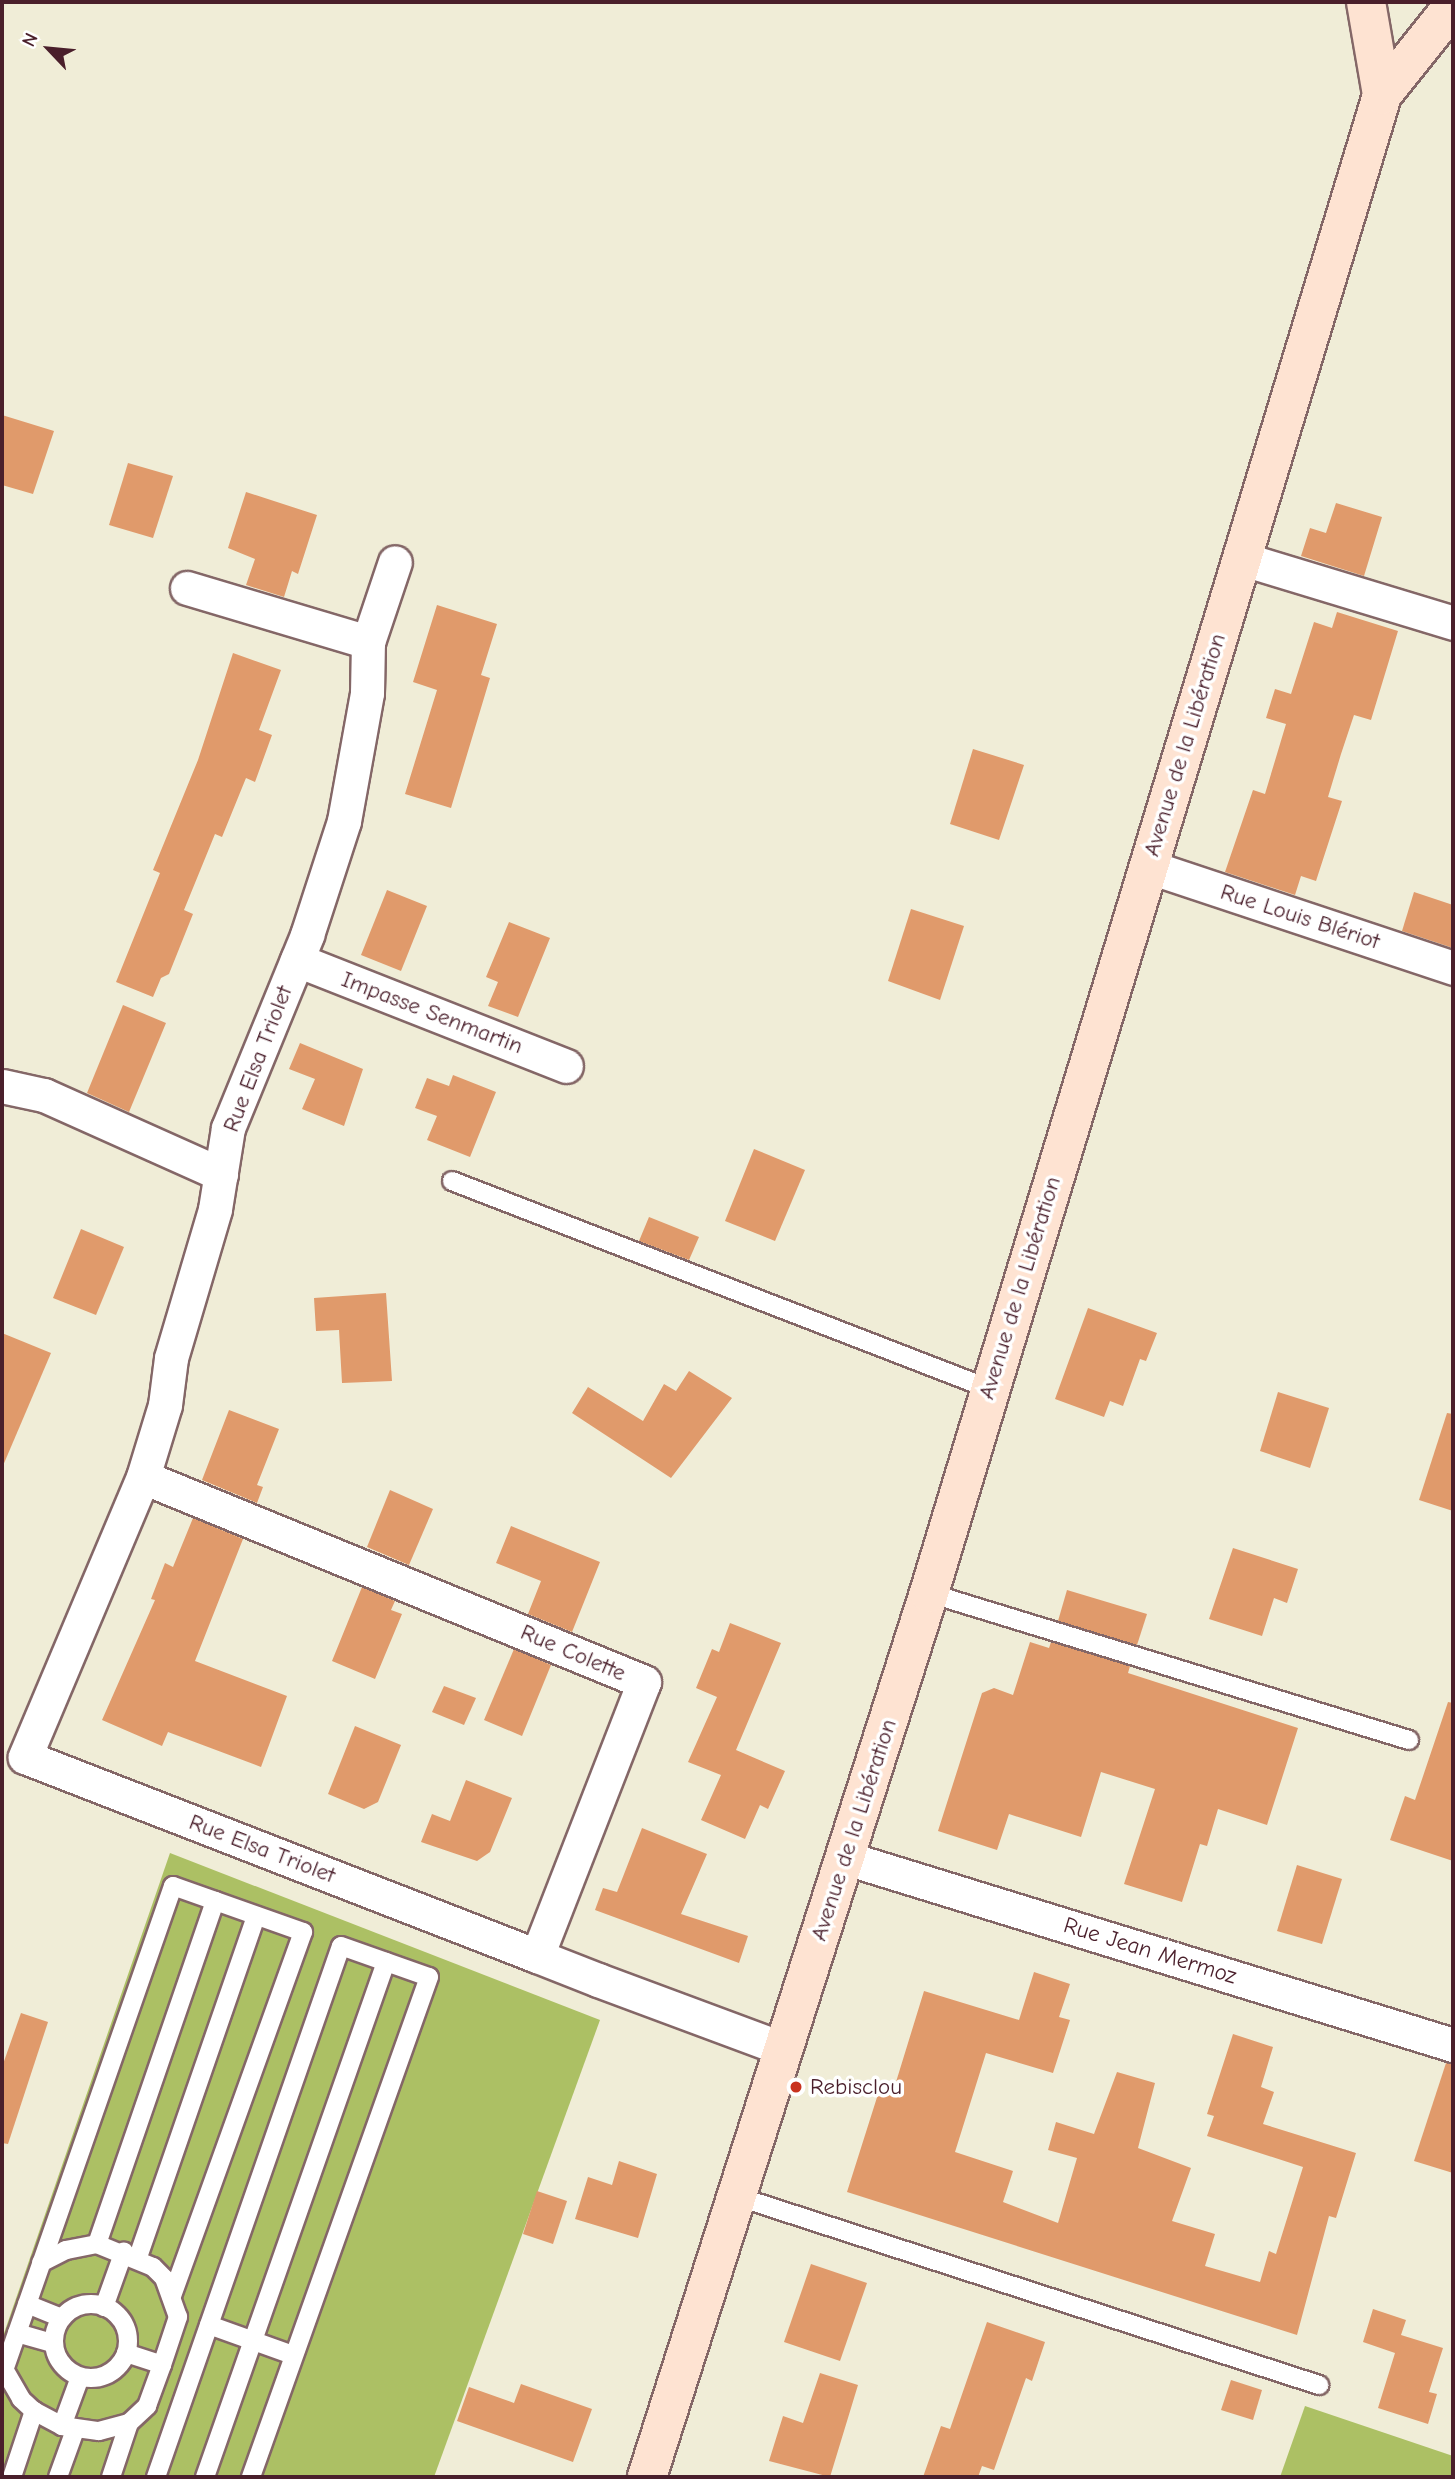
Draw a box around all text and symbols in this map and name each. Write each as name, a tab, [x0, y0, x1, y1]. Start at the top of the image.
north arrow	[14, 14, 84, 84]
text: N	[18, 29, 43, 50]
street label: Avenue de la Libération	[1138, 630, 1232, 860]
street label: Rue Louis Blériot	[1217, 878, 1383, 956]
street label: Impasse Senmartin	[337, 966, 527, 1060]
street label: Rue Elsa Triolet	[217, 982, 299, 1136]
street label: Avenue de la Libération	[973, 1173, 1067, 1403]
street label: Rue Colette	[516, 1619, 630, 1687]
street label: Avenue de la Libération	[805, 1716, 903, 1944]
street label: Rue Elsa Triolet	[185, 1808, 339, 1890]
street label: Rue Jean Mermoz	[1060, 1912, 1240, 1990]
place label: Rebisclou	[810, 2073, 902, 2101]
marker: Rebisclou	[788, 2079, 804, 2095]

